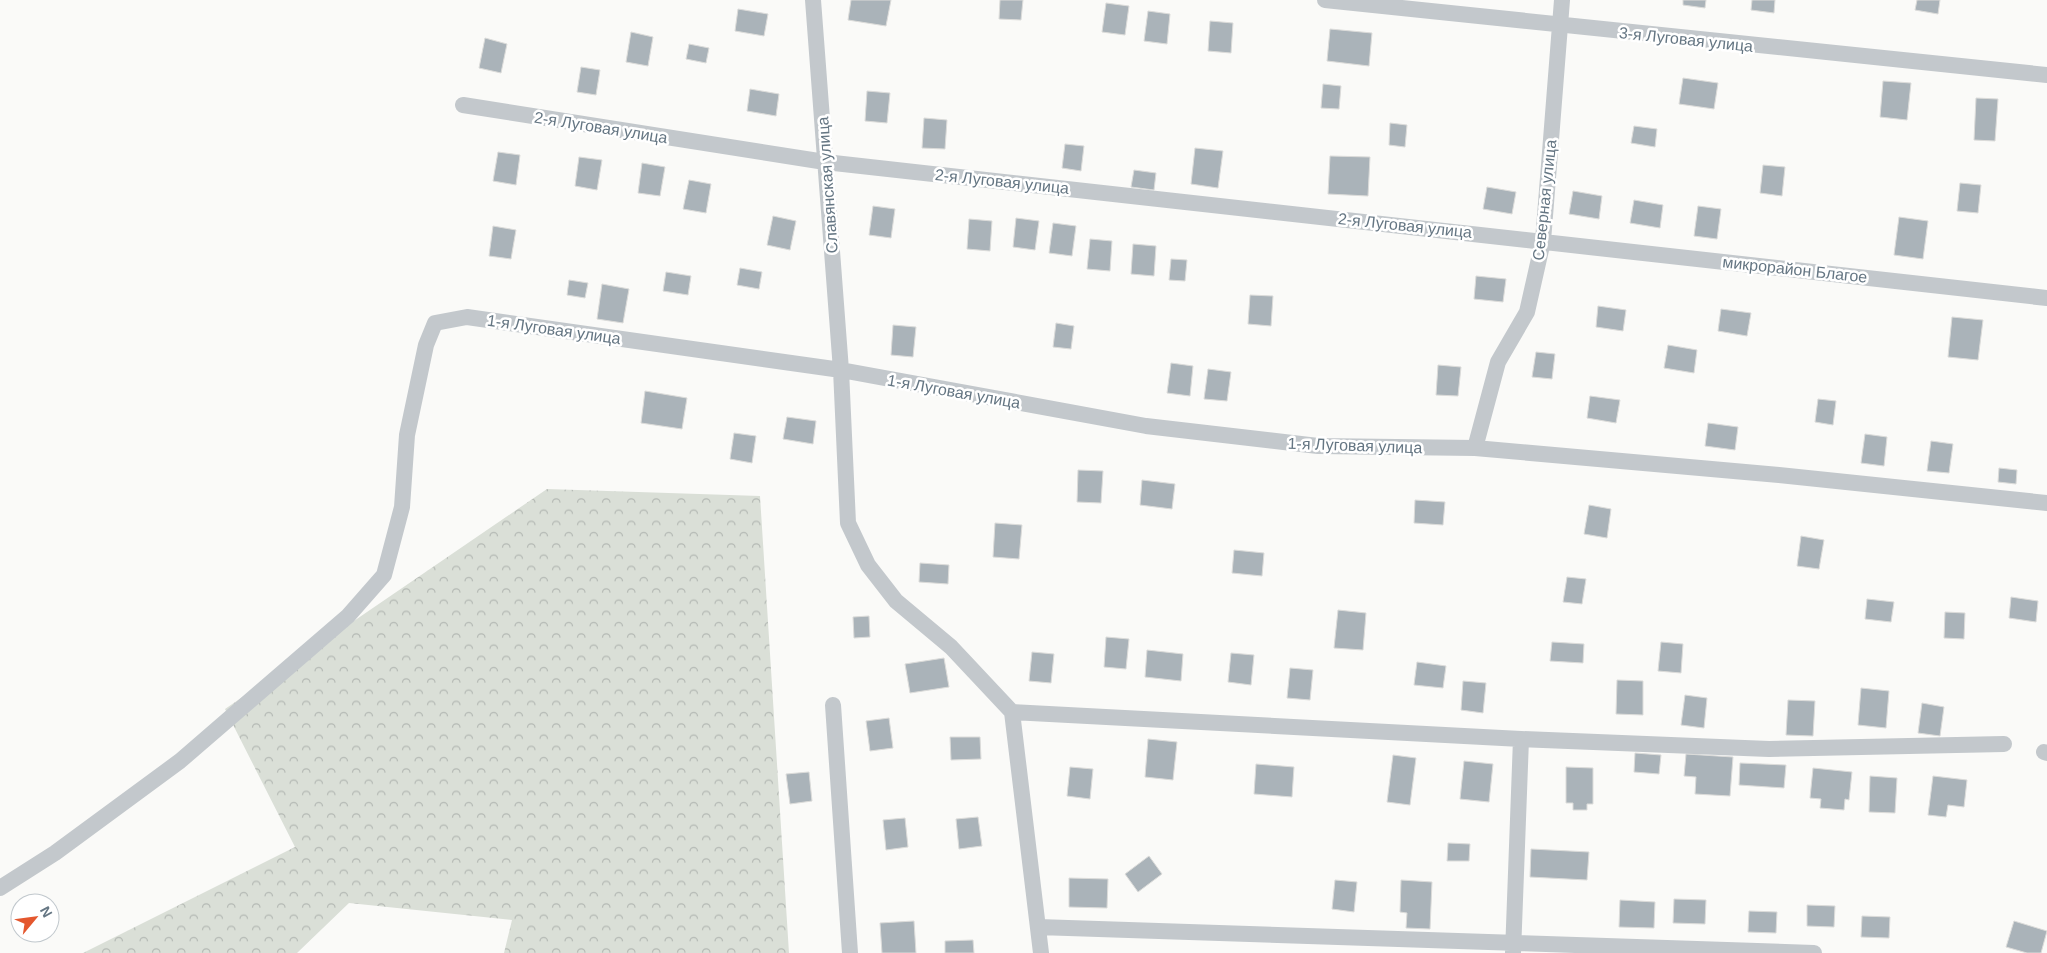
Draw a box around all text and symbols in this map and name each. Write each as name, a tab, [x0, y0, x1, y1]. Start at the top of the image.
street label: 3-я Луговая улица	[1618, 24, 1754, 55]
street label: 2-я Луговая улица	[533, 109, 669, 146]
street label: Славянская улица	[814, 116, 841, 254]
street label: Северная улица	[1530, 139, 1559, 261]
street label: 2-я Луговая улица	[934, 166, 1070, 197]
street label: 2-я Луговая улица	[1337, 210, 1473, 241]
street label: микрорайон Благое	[1722, 253, 1868, 286]
street label: 1-я Луговая улица	[486, 312, 622, 347]
street label: 1-я Луговая улица	[886, 371, 1022, 412]
street label: 1-я Луговая улица	[1287, 435, 1423, 456]
north arrow	[10, 893, 60, 943]
text: N	[37, 903, 56, 920]

